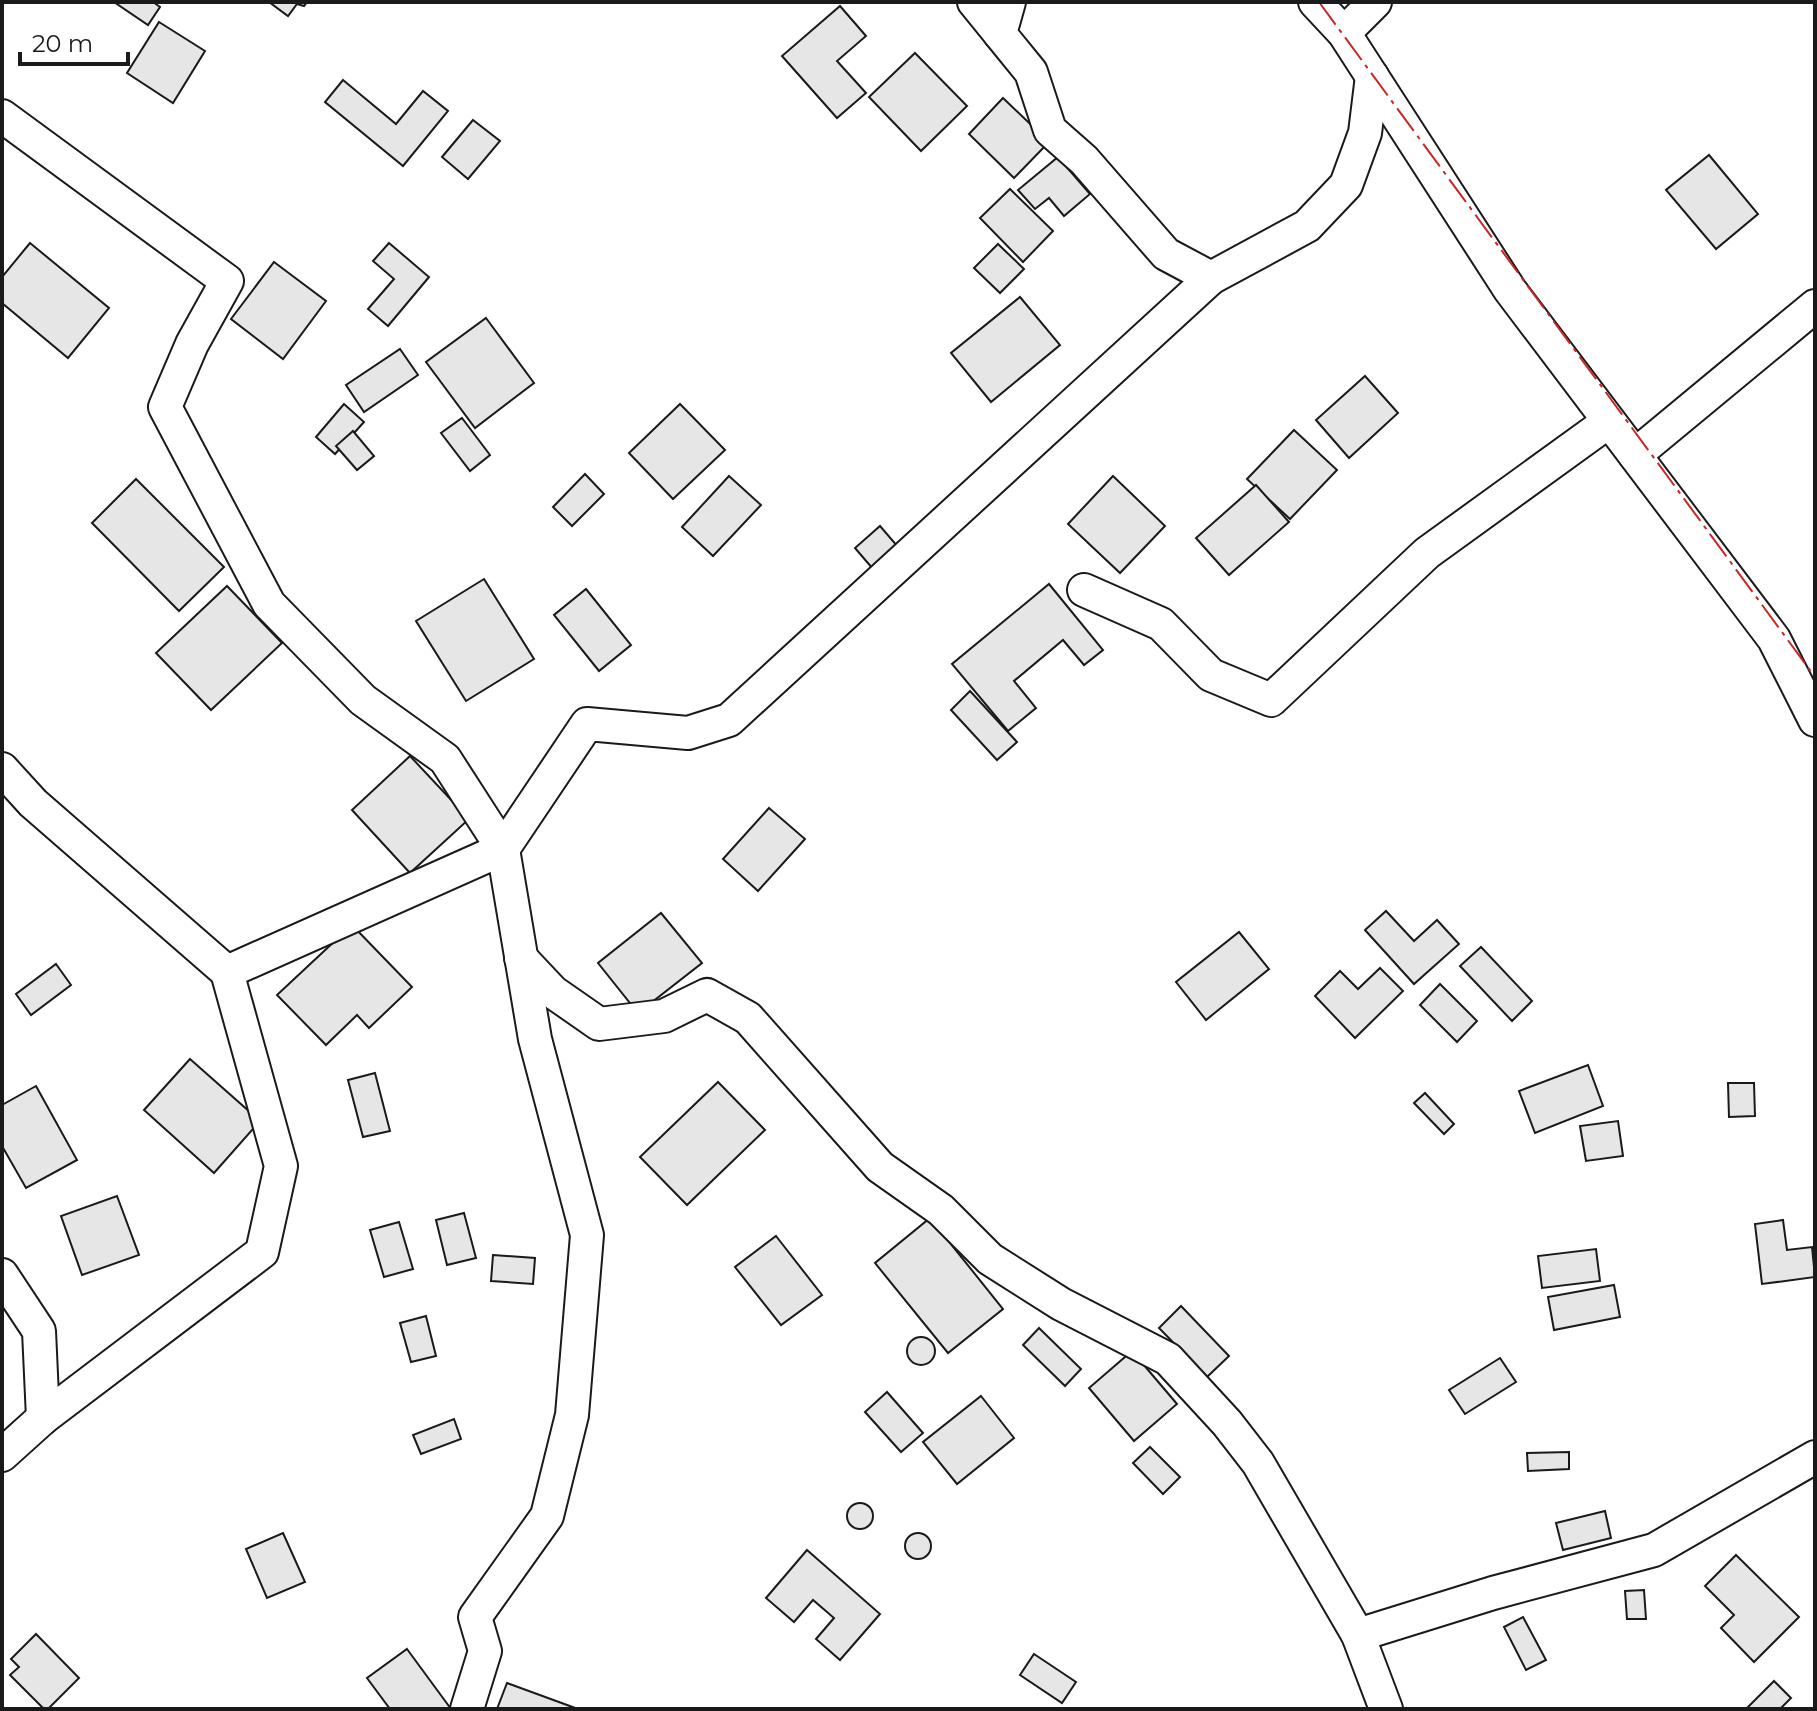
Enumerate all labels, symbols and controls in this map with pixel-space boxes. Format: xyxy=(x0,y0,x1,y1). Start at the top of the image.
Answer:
scale bar xyxy=(20,16,128,66)
text: 20 m xyxy=(32,29,93,58)

